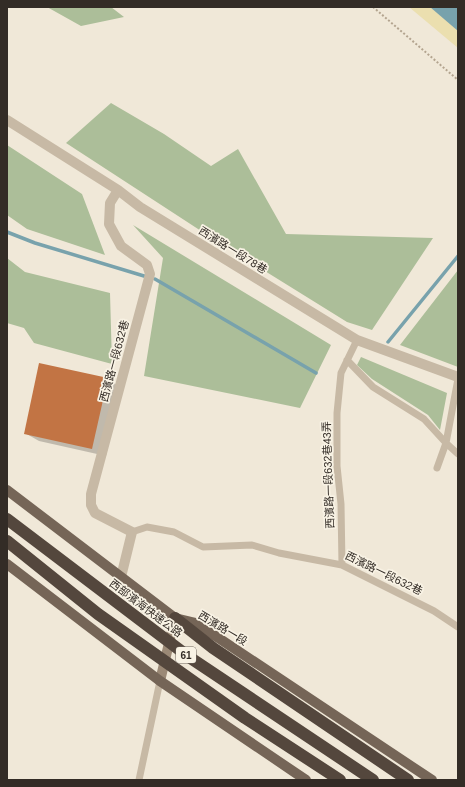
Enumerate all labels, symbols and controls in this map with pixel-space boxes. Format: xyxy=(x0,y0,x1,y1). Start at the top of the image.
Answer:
street label: 西濱路一段78巷 xyxy=(197,224,269,276)
street label: 西濱路一段632巷 xyxy=(97,319,131,403)
street label: 西濱路一段632巷43弄 xyxy=(320,421,336,529)
street label: 西濱路一段632巷 xyxy=(343,549,425,597)
street label: 西部濱海快速公路 xyxy=(107,577,185,639)
street label: 西濱路一段 xyxy=(196,609,250,647)
road number: 61 xyxy=(176,647,196,663)

